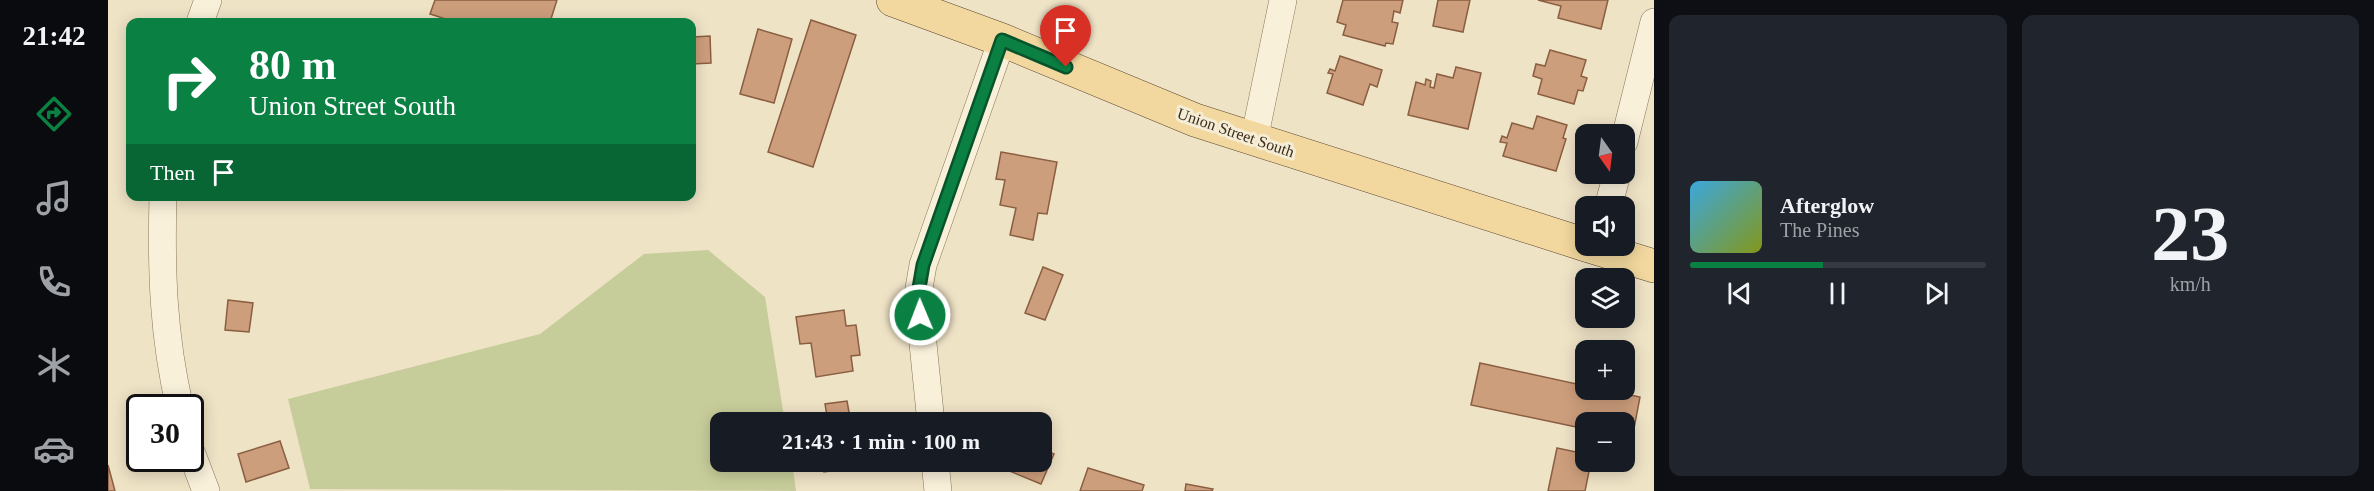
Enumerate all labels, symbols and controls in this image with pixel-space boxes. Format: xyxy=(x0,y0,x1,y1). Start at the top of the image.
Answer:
pin xyxy=(1040,5,1091,67)
icon: arrive xyxy=(1049,14,1082,47)
text: 21:42 xyxy=(23,21,86,51)
icon: right xyxy=(150,42,228,120)
text: 80 m xyxy=(249,42,337,88)
text: Union Street South xyxy=(249,91,456,121)
icon: directions xyxy=(33,93,75,135)
street label: Union Street South xyxy=(1175,104,1297,160)
north arrow xyxy=(1575,124,1635,184)
map controls xyxy=(1575,124,1635,472)
icon: arrive xyxy=(207,156,240,189)
text: Then xyxy=(150,160,195,185)
icon: music xyxy=(33,177,75,219)
text: 23 xyxy=(2151,190,2229,277)
text: Afterglow xyxy=(1780,193,1874,218)
button: sound xyxy=(1575,196,1635,256)
text: The Pines xyxy=(1780,219,1859,241)
icon: phone xyxy=(33,261,75,303)
button: layers xyxy=(1575,268,1635,328)
text: km/h xyxy=(2170,273,2211,295)
icon: previous xyxy=(1723,277,1756,310)
icon: pause xyxy=(1821,277,1854,310)
icon: next xyxy=(1920,277,1953,310)
position arrow xyxy=(888,283,952,347)
button: + xyxy=(1575,340,1635,400)
icon: climate xyxy=(33,344,75,386)
speed limit sign: 30 xyxy=(126,394,204,472)
button: − xyxy=(1575,412,1635,472)
icon: car xyxy=(33,428,75,470)
text: 21:43 · 1 min · 100 m xyxy=(782,429,980,454)

